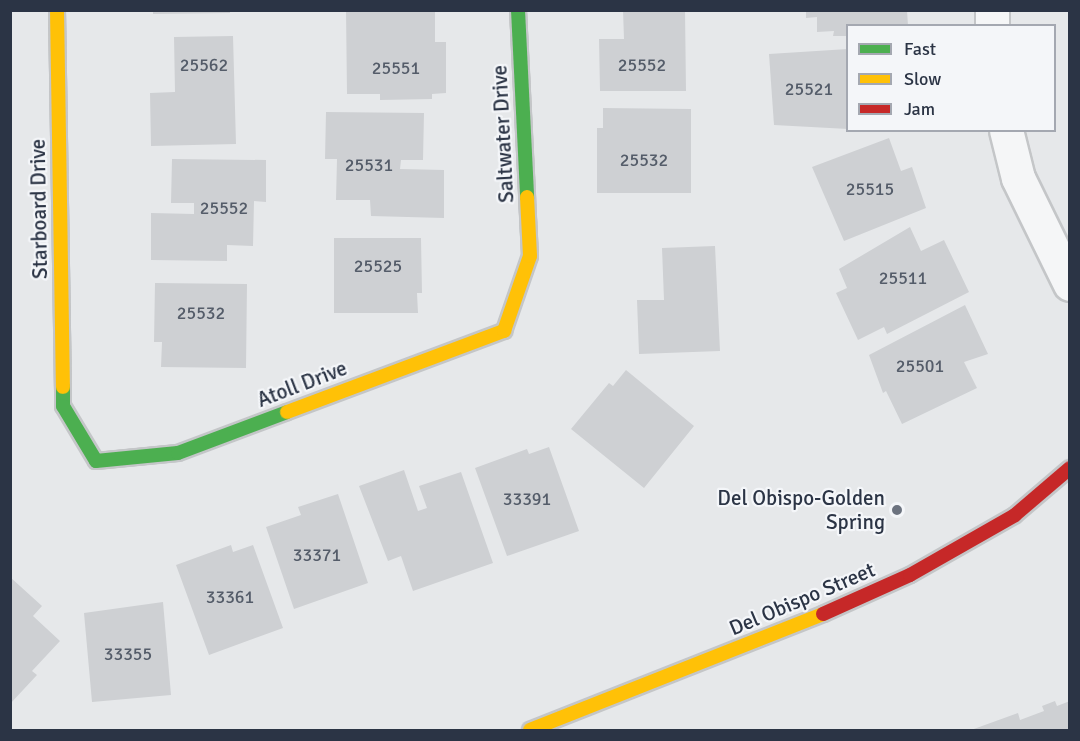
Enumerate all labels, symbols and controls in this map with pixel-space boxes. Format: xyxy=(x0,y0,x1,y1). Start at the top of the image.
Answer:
legend xyxy=(846,24,1056,132)
text: Fast xyxy=(904,38,936,60)
house number: 25562 xyxy=(180,54,228,76)
house number: 25552 xyxy=(618,54,666,76)
house number: 25551 xyxy=(372,57,420,79)
street label: Saltwater Drive xyxy=(487,64,519,204)
text: Slow xyxy=(904,68,941,90)
house number: 25521 xyxy=(785,78,833,100)
text: Jam xyxy=(904,98,935,120)
street label: Starboard Drive xyxy=(25,139,53,279)
house number: 25532 xyxy=(620,149,668,171)
house number: 25531 xyxy=(345,154,393,176)
house number: 25515 xyxy=(846,178,894,200)
house number: 25552 xyxy=(200,197,248,219)
house number: 25525 xyxy=(354,255,402,277)
house number: 25511 xyxy=(879,267,927,289)
house number: 25532 xyxy=(177,302,225,324)
street label: Atoll Drive xyxy=(253,355,351,413)
house number: 25501 xyxy=(896,355,944,377)
place label: Del Obispo-Golden Spring xyxy=(717,485,885,535)
house number: 33391 xyxy=(503,488,551,510)
marker: Del Obispo-Golden Spring xyxy=(890,503,904,517)
house number: 33371 xyxy=(293,544,341,566)
street label: Del Obispo Street xyxy=(725,557,879,641)
house number: 33361 xyxy=(206,586,254,608)
house number: 33355 xyxy=(104,643,152,665)

